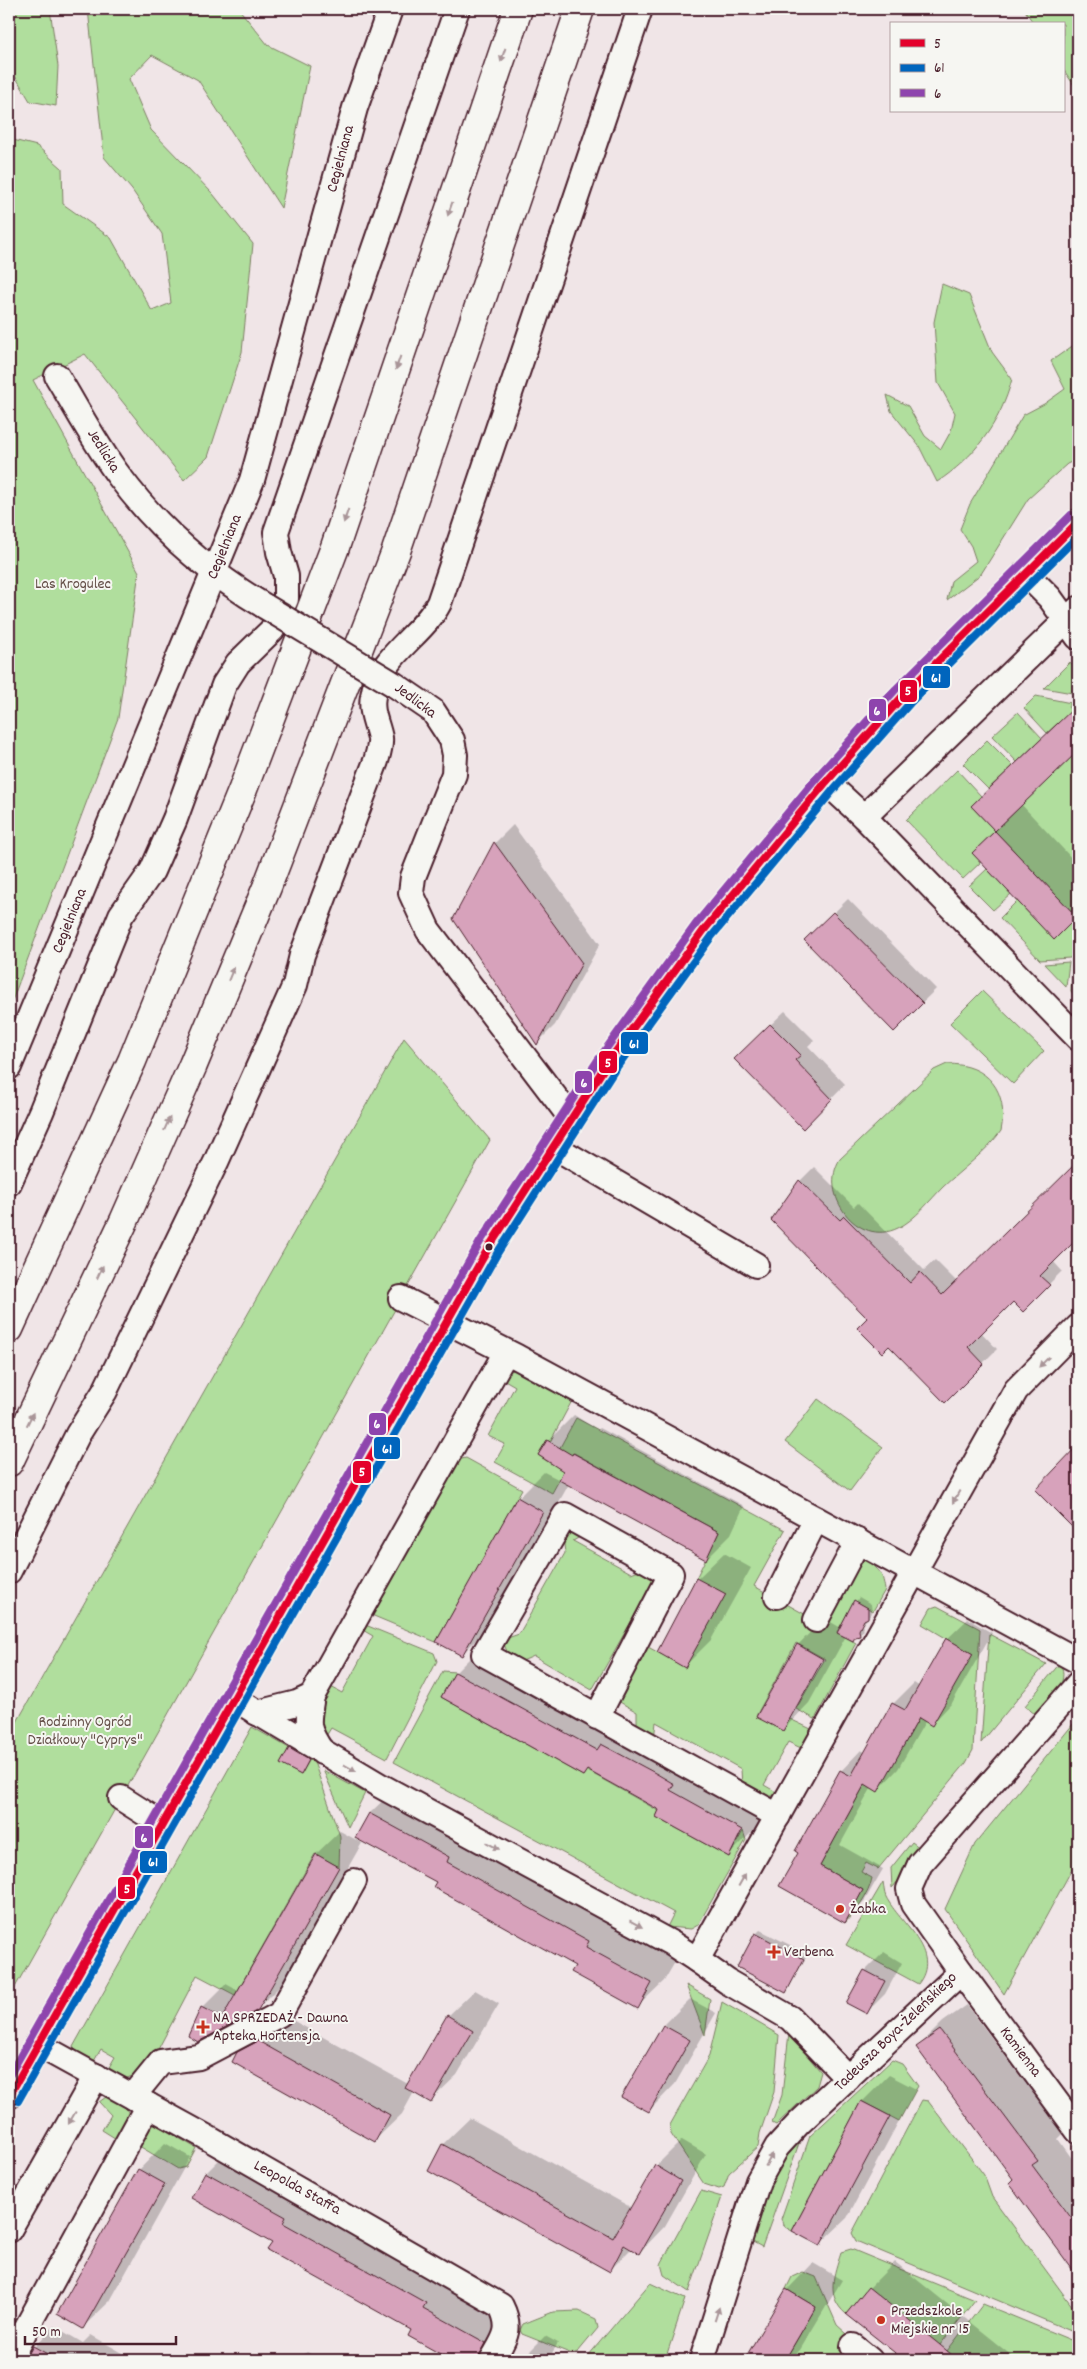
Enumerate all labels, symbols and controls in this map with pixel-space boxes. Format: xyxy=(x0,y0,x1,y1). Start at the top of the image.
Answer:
legend xyxy=(890,22,1064,112)
text: 5 xyxy=(934,34,941,56)
one-way arrow xyxy=(499,48,507,63)
text: 61 xyxy=(934,58,945,80)
text: 6 xyxy=(934,84,941,106)
street label: Cegielniana xyxy=(321,122,361,195)
one-way arrow xyxy=(446,201,454,216)
one-way arrow xyxy=(394,355,401,370)
street label: Jedlicka xyxy=(81,425,126,478)
one-way arrow xyxy=(341,509,349,524)
street label: Cegielniana xyxy=(202,511,249,583)
park label: Las Krogulec xyxy=(35,573,111,596)
line badge: 61 xyxy=(922,665,951,689)
text: 61 xyxy=(931,669,941,689)
street label: Jedlicka xyxy=(389,677,441,725)
line badge: 5 xyxy=(899,679,918,703)
text: 5 xyxy=(905,682,912,702)
line badge: 6 xyxy=(868,698,887,722)
text: 6 xyxy=(874,702,881,722)
street label: Cegielniana xyxy=(47,885,94,957)
one-way arrow xyxy=(227,967,235,981)
line badge: 61 xyxy=(620,1031,649,1055)
text: 61 xyxy=(629,1035,639,1055)
line badge: 5 xyxy=(598,1050,618,1074)
text: 5 xyxy=(605,1054,612,1074)
line badge: 6 xyxy=(574,1070,593,1094)
text: 6 xyxy=(581,1074,588,1094)
one-way arrow xyxy=(164,1117,172,1131)
unlabelled marker xyxy=(484,1242,494,1252)
one-way arrow xyxy=(96,1265,104,1279)
one-way arrow xyxy=(1038,1356,1050,1368)
one-way arrow xyxy=(26,1411,34,1426)
line badge: 6 xyxy=(368,1412,387,1436)
text: 6 xyxy=(374,1415,381,1435)
line badge: 61 xyxy=(373,1436,401,1460)
text: 61 xyxy=(382,1440,392,1460)
line badge: 5 xyxy=(352,1460,372,1484)
text: 5 xyxy=(359,1463,366,1483)
one-way arrow xyxy=(951,1490,960,1504)
park label: Rodzinny Ogród Działkowy "Cyprys" xyxy=(27,1711,143,1752)
one-way arrow xyxy=(343,1764,358,1772)
line badge: 6 xyxy=(134,1825,154,1849)
text: 6 xyxy=(141,1829,148,1849)
one-way arrow xyxy=(485,1842,500,1850)
line badge: 61 xyxy=(139,1850,168,1874)
text: 61 xyxy=(148,1853,158,1873)
one-way arrow xyxy=(737,1874,746,1887)
line badge: 5 xyxy=(117,1876,136,1900)
text: 5 xyxy=(124,1880,131,1900)
place label: Żabka xyxy=(850,1898,886,1921)
marker: Żabka xyxy=(834,1903,846,1915)
one-way arrow xyxy=(629,1919,642,1928)
place label: Verbena xyxy=(784,1941,834,1964)
marker: Verbena xyxy=(768,1946,780,1958)
street label: Tadeusza Boya-Żeleńskiego xyxy=(829,1967,963,2097)
place label: NA SPRZEDAŻ - Dawna Apteka Hortensja xyxy=(213,2007,348,2048)
marker: NA SPRZEDAŻ - Dawna Apteka Hortensja xyxy=(197,2021,209,2033)
street label: Kamienna xyxy=(993,2022,1047,2083)
one-way arrow xyxy=(67,2112,76,2125)
one-way arrow xyxy=(764,2154,773,2167)
street label: Leopolda Staffa xyxy=(249,2155,345,2222)
place label: Przedszkole Miejskie nr 15 xyxy=(891,2300,969,2341)
one-way arrow xyxy=(714,2306,721,2321)
scale bar xyxy=(25,2314,176,2346)
marker: Przedszkole Miejskie nr 15 xyxy=(875,2314,887,2326)
text: 50 m xyxy=(32,2322,61,2344)

